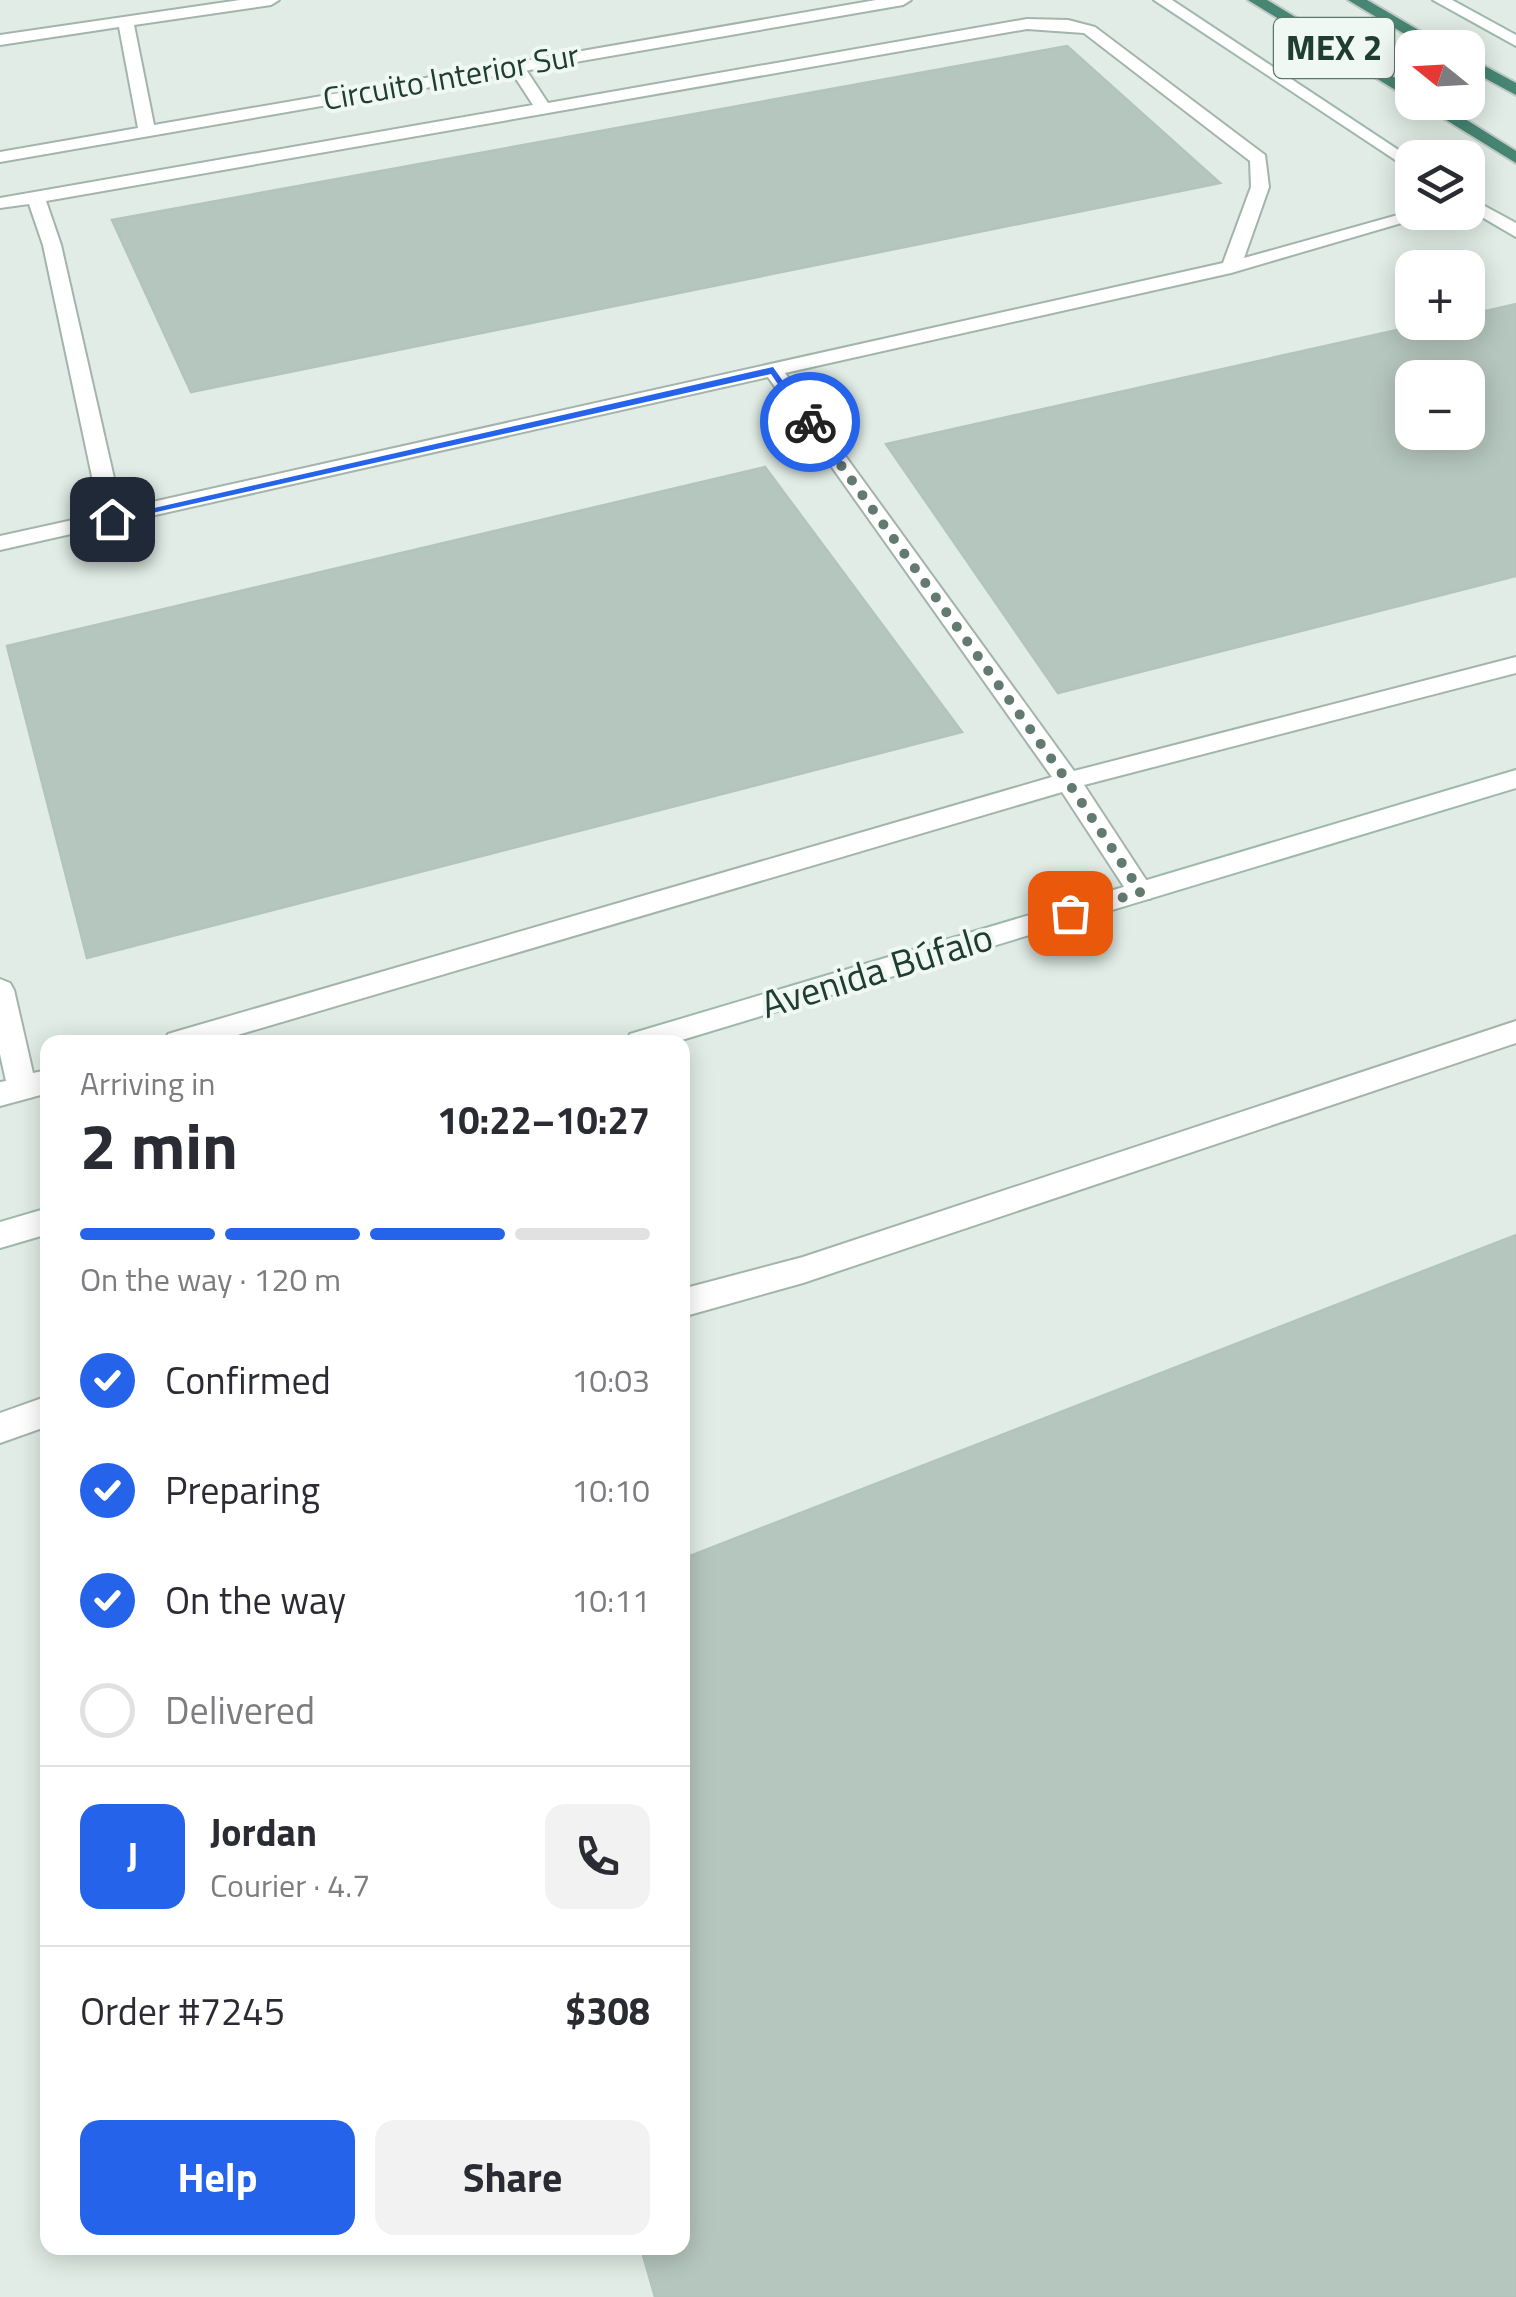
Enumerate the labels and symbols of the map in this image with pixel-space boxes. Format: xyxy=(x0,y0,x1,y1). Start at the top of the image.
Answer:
road number: MEX 2 xyxy=(1274,18,1394,78)
street label: Circuito Interior Sur xyxy=(319,30,583,122)
north arrow xyxy=(1395,30,1485,120)
courier xyxy=(760,372,860,472)
pin xyxy=(70,477,155,562)
pin xyxy=(1028,871,1113,956)
street label: Avenida Búfalo xyxy=(754,907,1000,1033)

